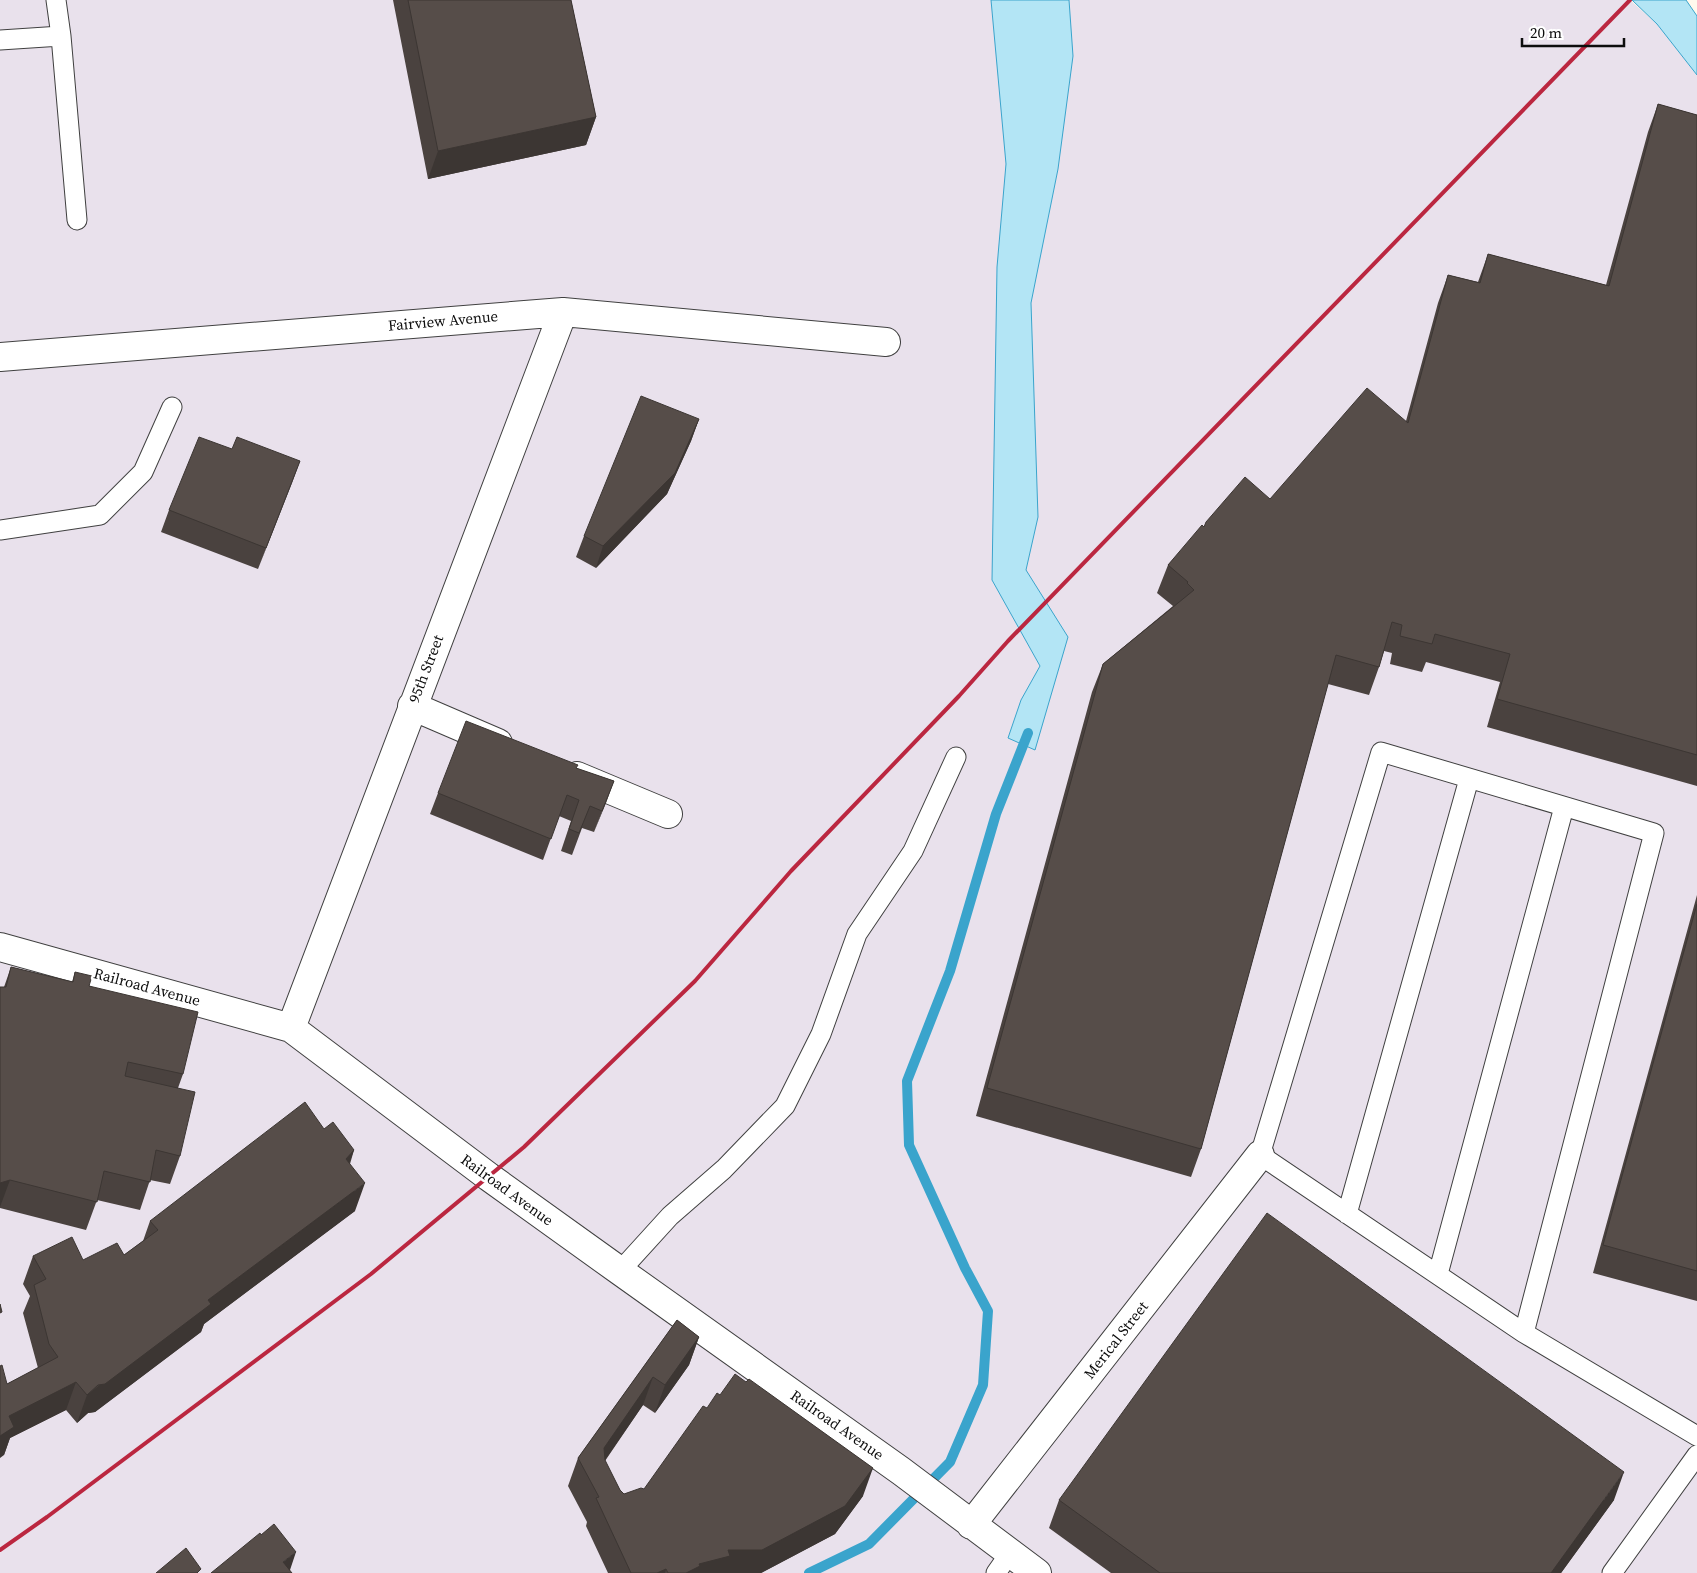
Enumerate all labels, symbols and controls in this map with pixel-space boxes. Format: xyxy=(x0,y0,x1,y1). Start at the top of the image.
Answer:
scale bar xyxy=(1522,15,1624,47)
text: 20 m xyxy=(1530,22,1562,43)
street label: Fairview Avenue xyxy=(387,305,499,336)
street label: 95th Street xyxy=(403,632,448,706)
street label: Railroad Avenue xyxy=(91,962,203,1011)
street label: Railroad Avenue xyxy=(457,1149,558,1231)
street label: Merical Street xyxy=(1079,1296,1153,1383)
street label: Railroad Avenue xyxy=(786,1385,889,1465)

